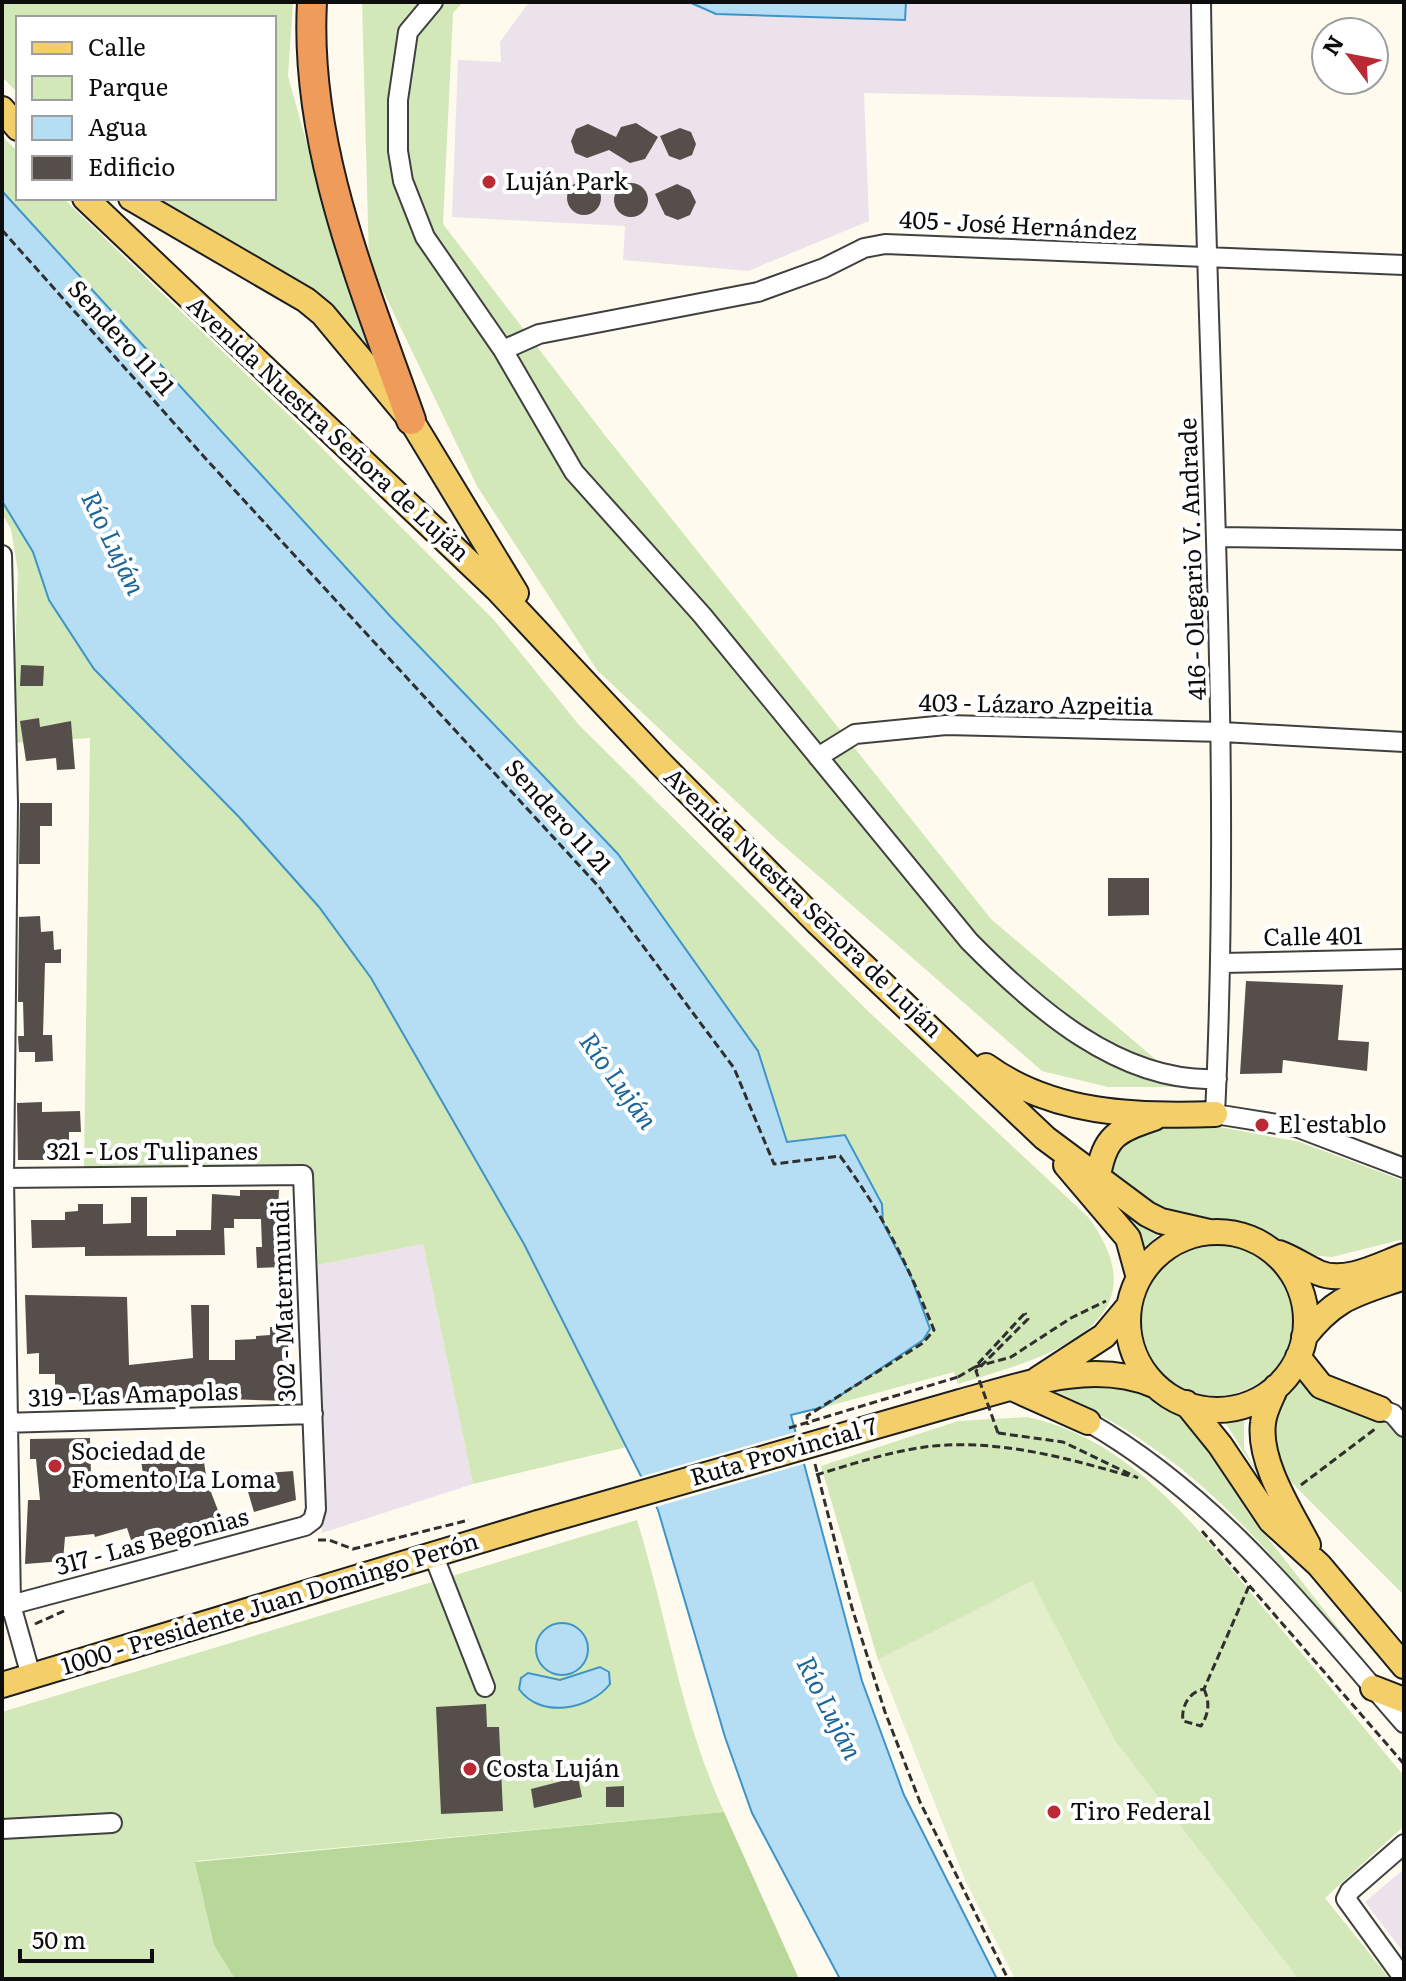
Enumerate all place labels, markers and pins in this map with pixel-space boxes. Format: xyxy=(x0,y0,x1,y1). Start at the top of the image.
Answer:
place label: Luján Park xyxy=(505,162,628,197)
marker: Luján Park xyxy=(480,173,498,191)
place label: El establo xyxy=(1278,1105,1386,1140)
marker: El establo xyxy=(1253,1116,1271,1134)
place label: Sociedad de Fomento La Loma xyxy=(71,1432,276,1495)
marker: Sociedad de Fomento La Loma xyxy=(46,1457,64,1475)
place label: Costa Luján xyxy=(486,1749,620,1784)
marker: Costa Luján xyxy=(461,1760,479,1778)
place label: Tiro Federal xyxy=(1070,1792,1211,1827)
marker: Tiro Federal xyxy=(1045,1803,1063,1821)

